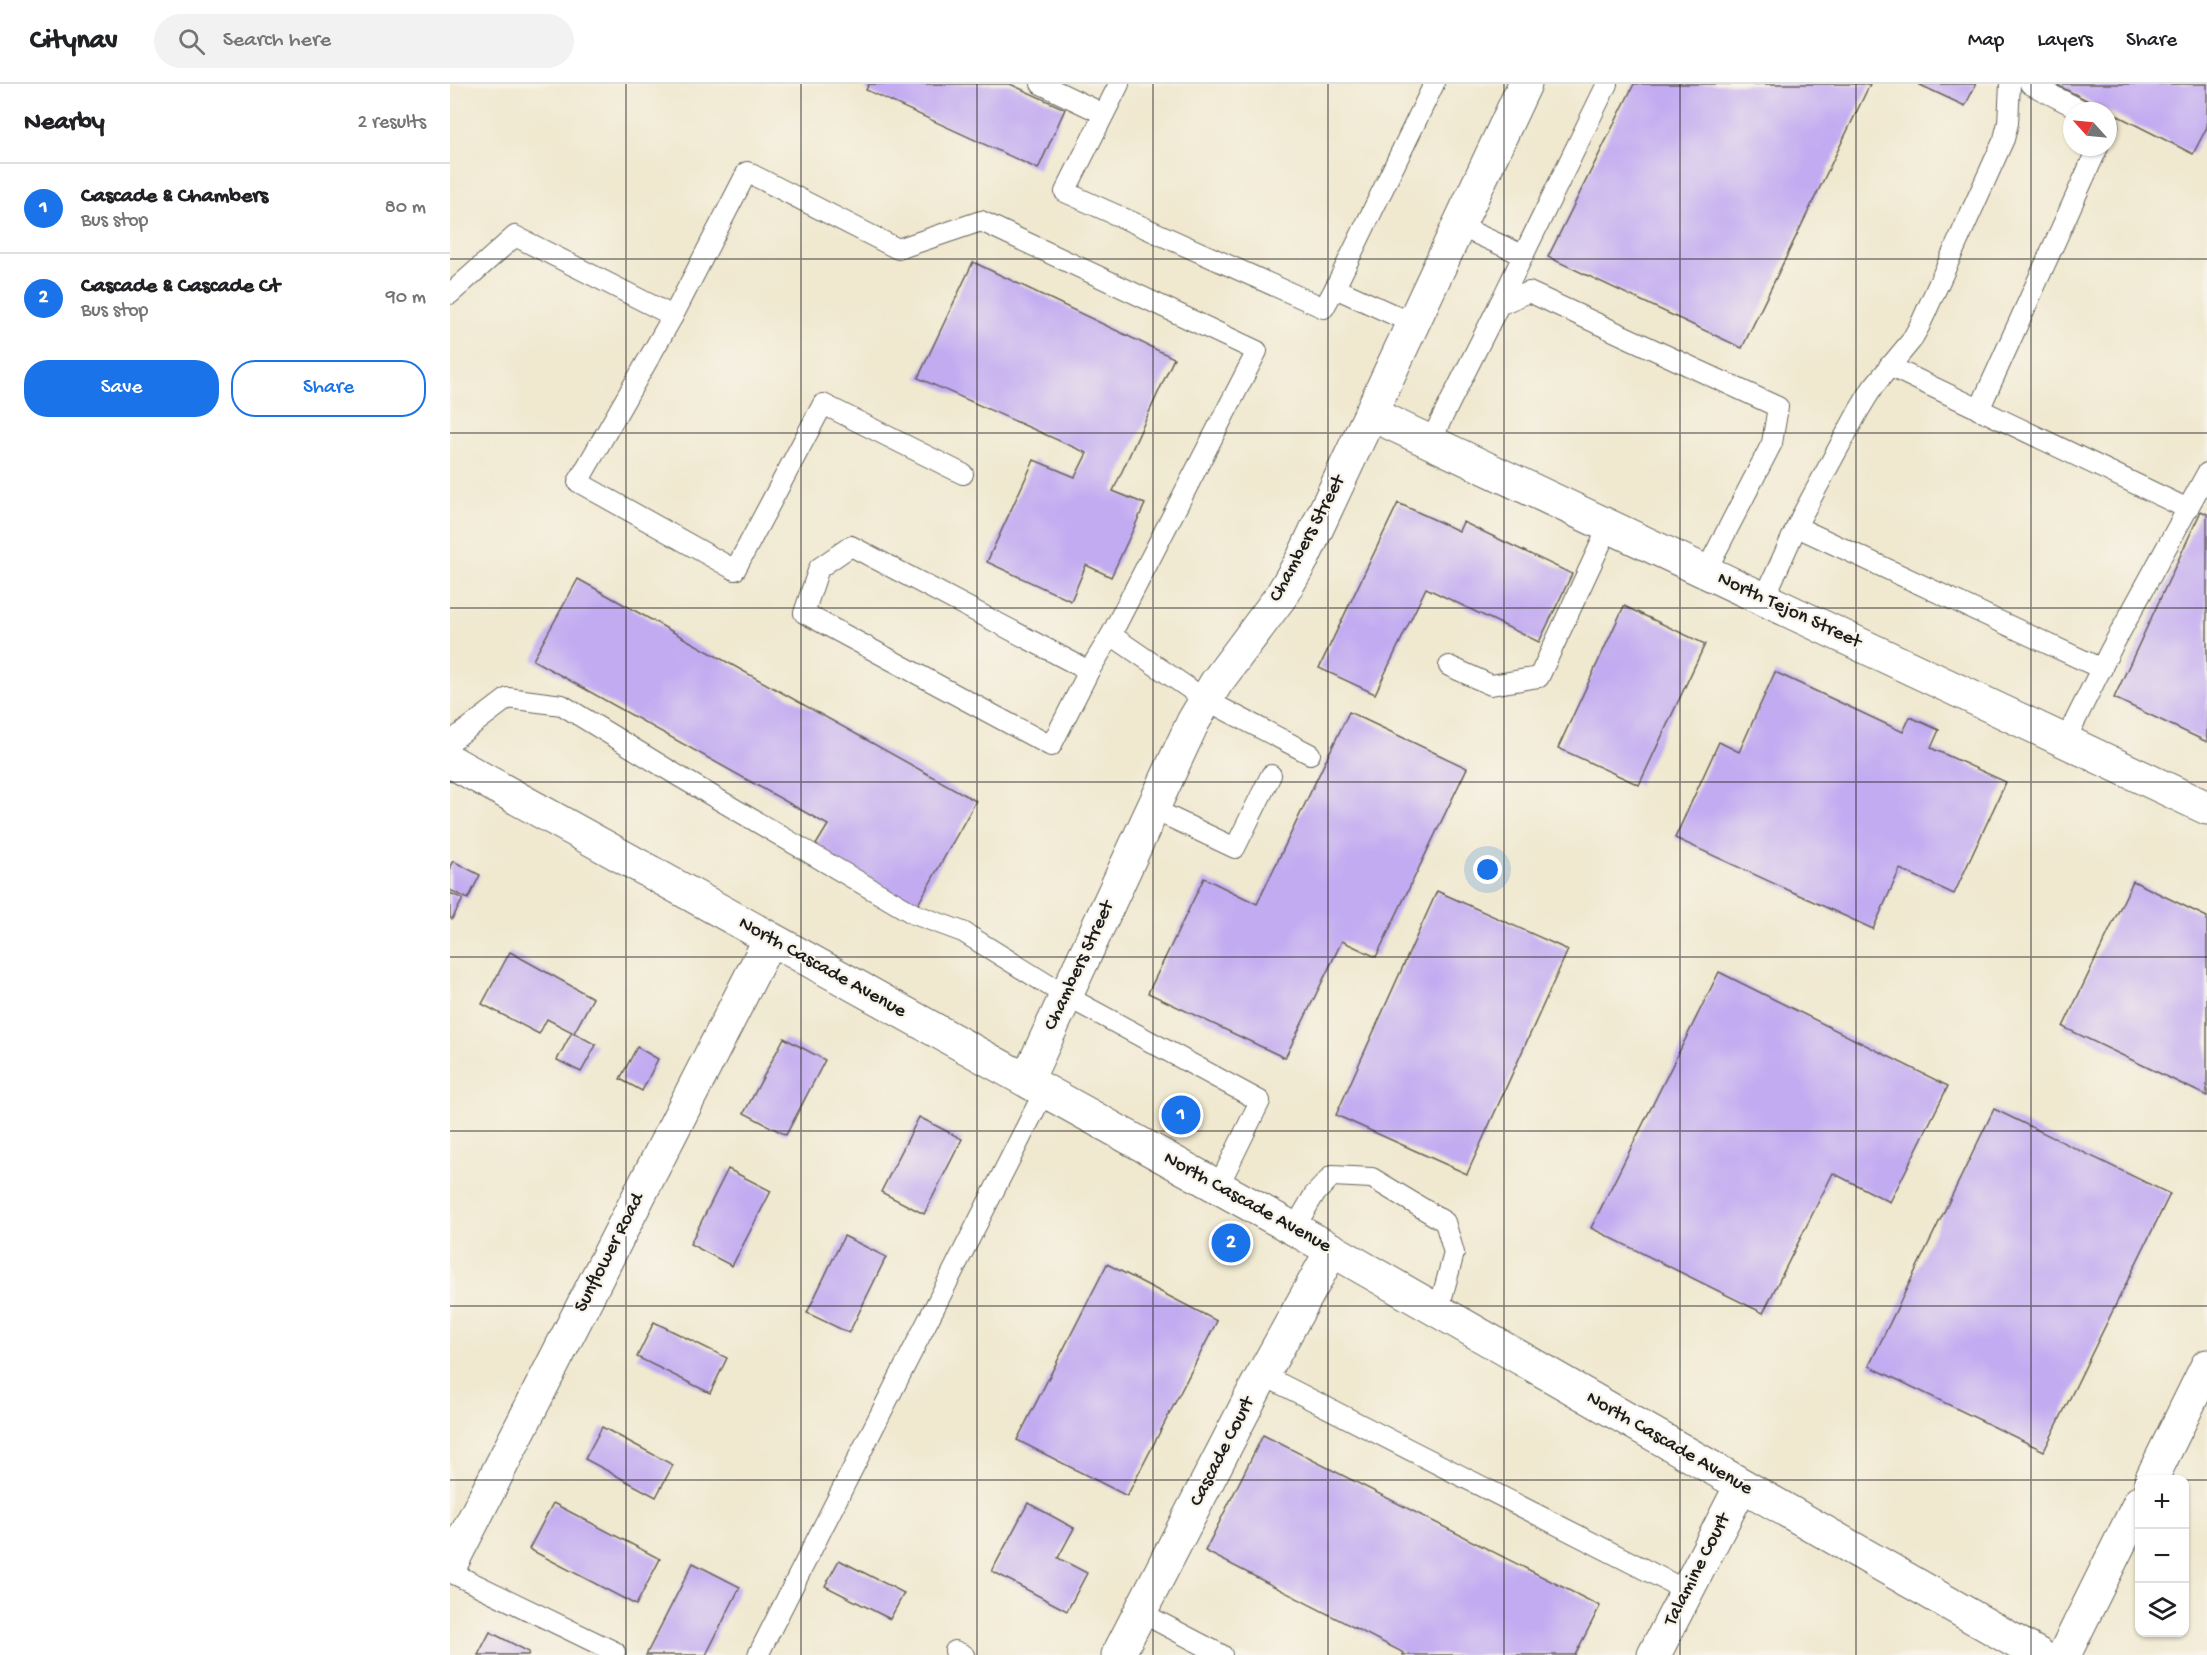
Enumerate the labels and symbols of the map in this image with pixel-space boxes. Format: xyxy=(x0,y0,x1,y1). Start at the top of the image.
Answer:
north arrow xyxy=(2063,102,2117,156)
street label: Chambers Street xyxy=(1265,470,1352,606)
street label: North Tejon Street xyxy=(1713,568,1866,655)
your location xyxy=(1473,855,1502,884)
street label: Chambers Street xyxy=(1040,896,1121,1034)
street label: North Cascade Avenue xyxy=(734,912,911,1024)
pin: 1 xyxy=(1162,1092,1200,1138)
street label: North Cascade Avenue xyxy=(1159,1147,1336,1259)
street label: Sunflower Road xyxy=(570,1188,651,1316)
pin: 2 xyxy=(1212,1220,1250,1266)
street label: North Cascade Avenue xyxy=(1582,1387,1757,1501)
street label: Cascade Court xyxy=(1186,1392,1261,1511)
street label: Talamine Court xyxy=(1659,1508,1737,1631)

